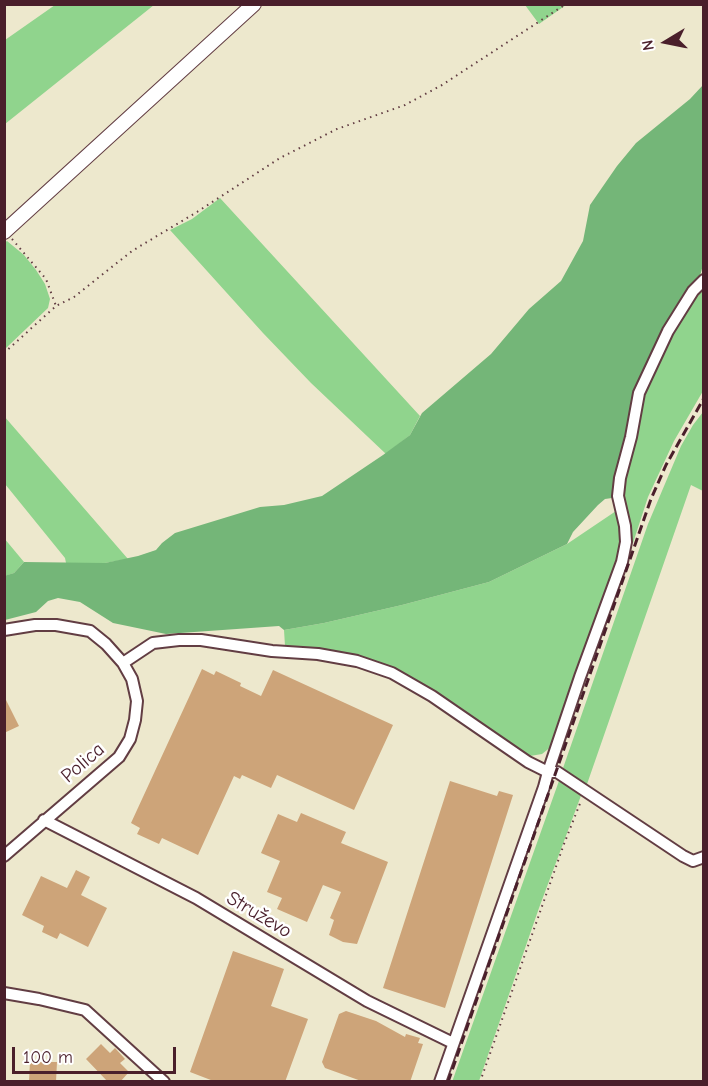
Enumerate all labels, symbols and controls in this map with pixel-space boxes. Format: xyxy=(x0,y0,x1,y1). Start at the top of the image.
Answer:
north arrow xyxy=(636,12,696,72)
text: N xyxy=(639,38,658,52)
street label: Polica xyxy=(56,738,110,788)
street label: Struževo xyxy=(222,886,296,944)
scale bar xyxy=(15,1035,178,1073)
text: 100 m xyxy=(23,1047,73,1068)

